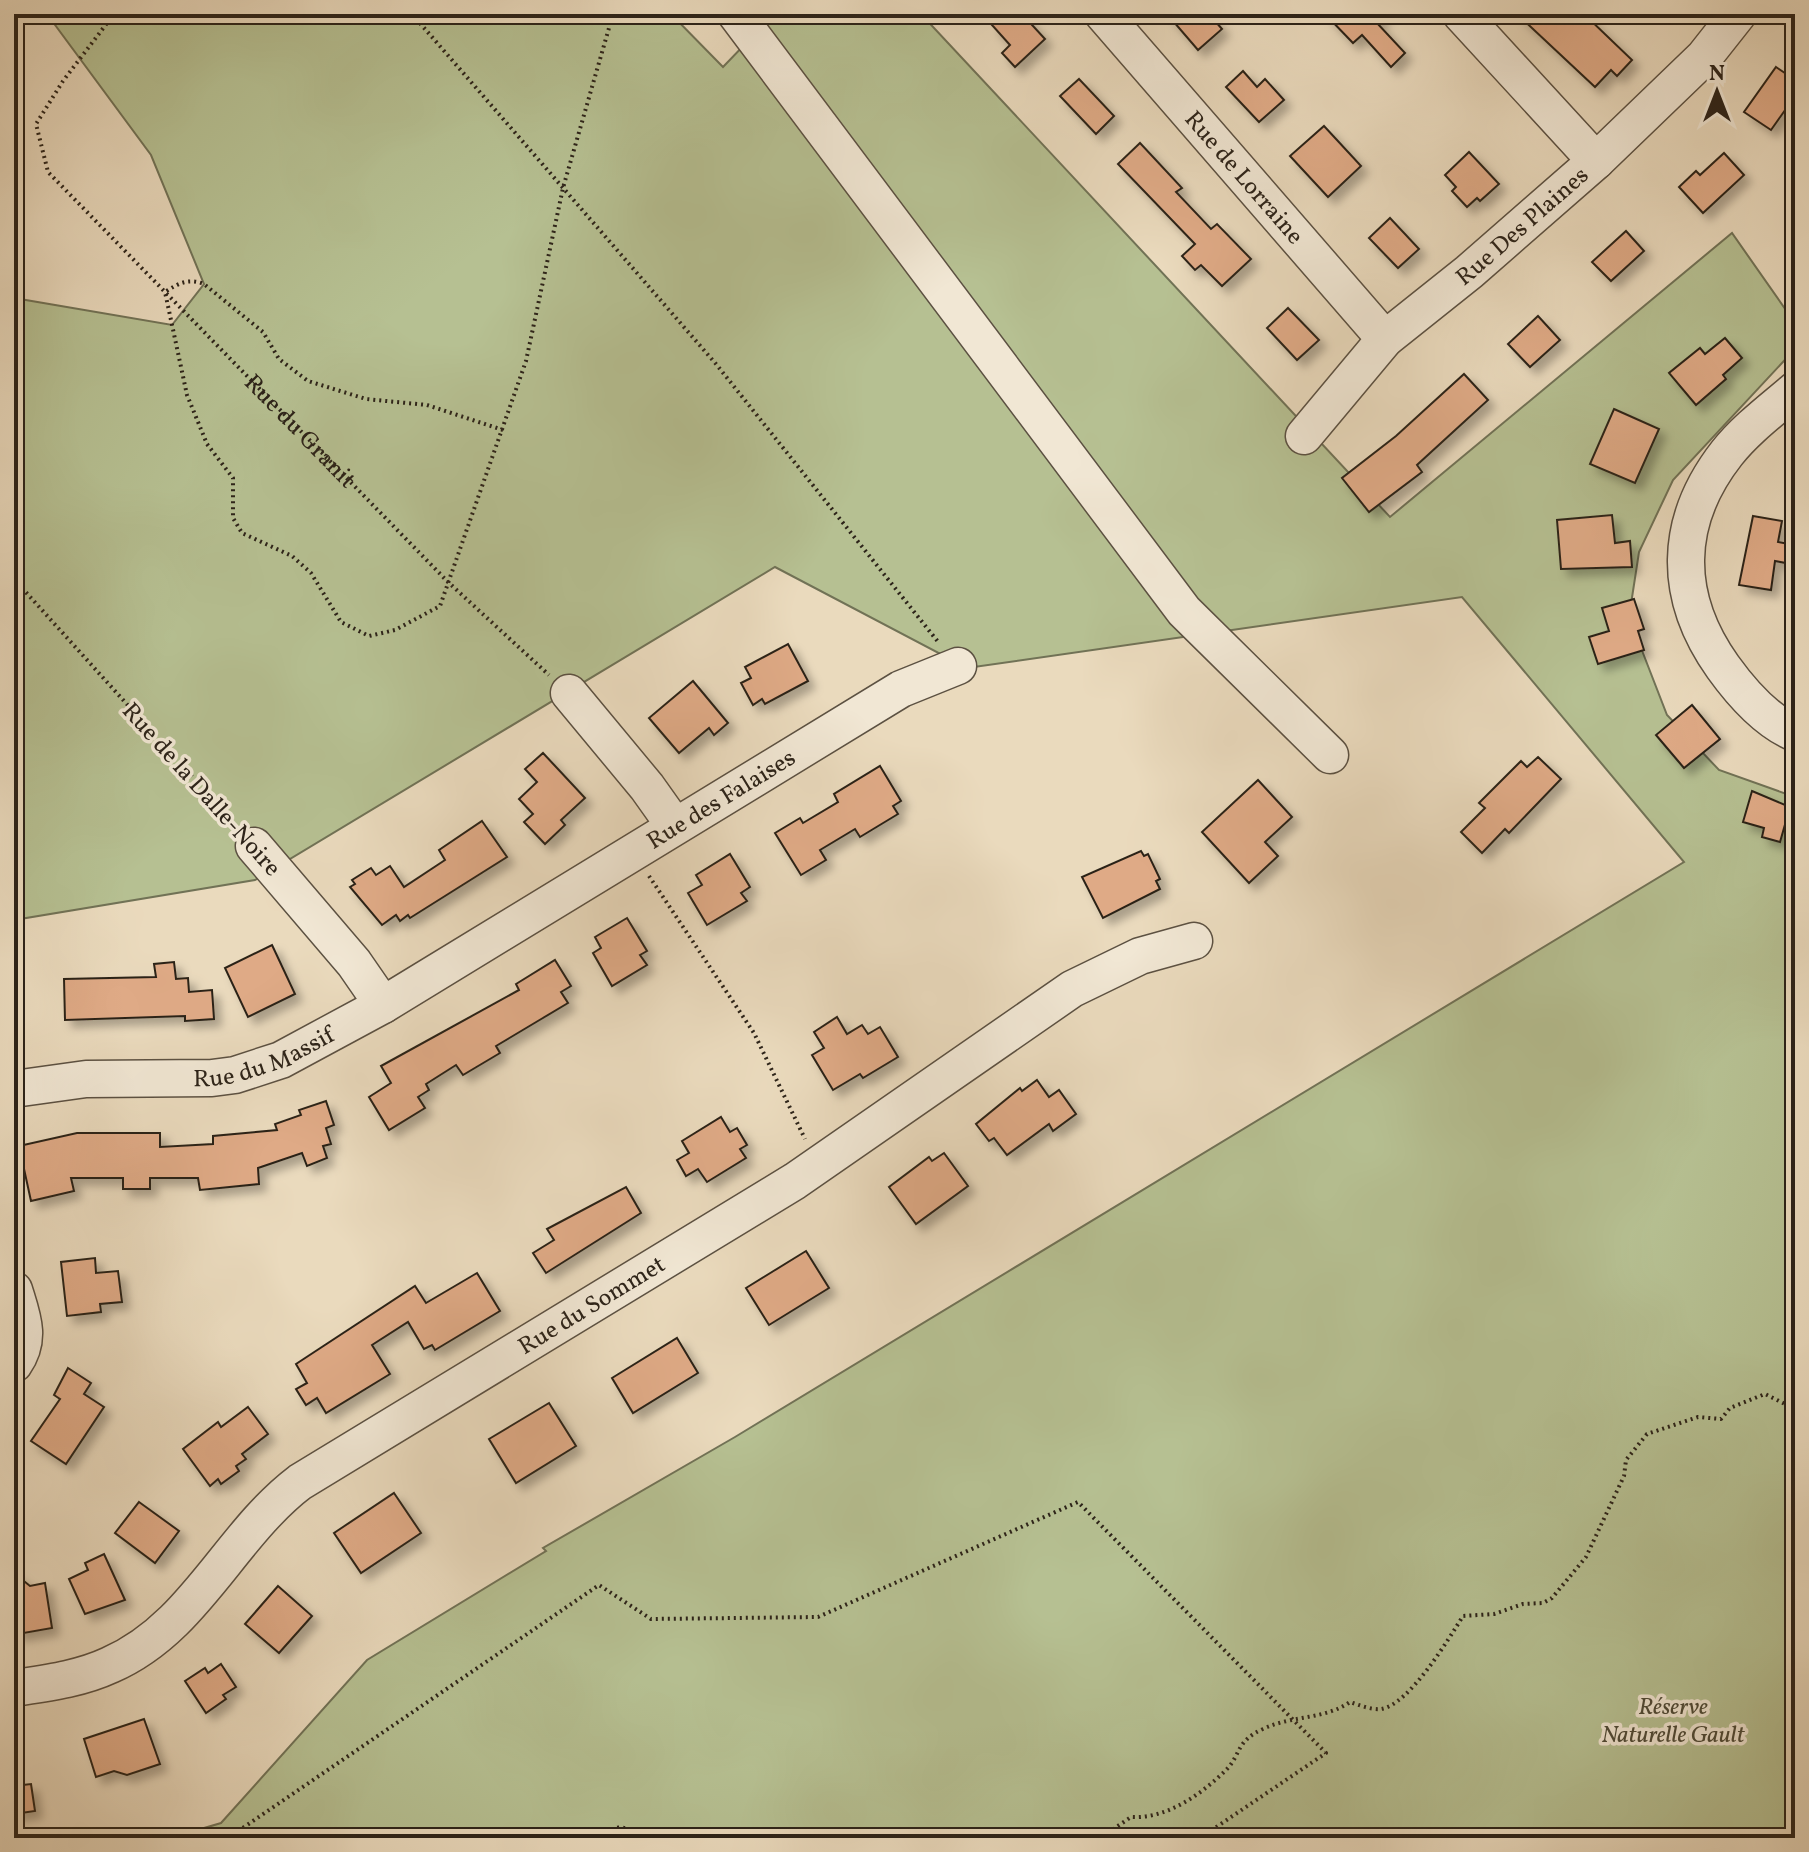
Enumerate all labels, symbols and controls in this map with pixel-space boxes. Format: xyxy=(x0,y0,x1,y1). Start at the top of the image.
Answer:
north arrow xyxy=(1677,52,1757,132)
text: N xyxy=(1709,59,1725,90)
street label: Rue de Lorraine xyxy=(1175,104,1311,253)
street label: Rue Des Plaines xyxy=(1449,160,1597,295)
street label: Rue du Granit xyxy=(235,367,363,497)
street label: Rue de la Dalle-Noire xyxy=(113,696,288,885)
street label: Rue des Falaises xyxy=(641,742,803,859)
street label: Rue du Massif xyxy=(193,1018,343,1097)
street label: Rue du Sommet xyxy=(512,1249,672,1364)
park label: Réserve Naturelle Gault xyxy=(1601,1691,1746,1753)

